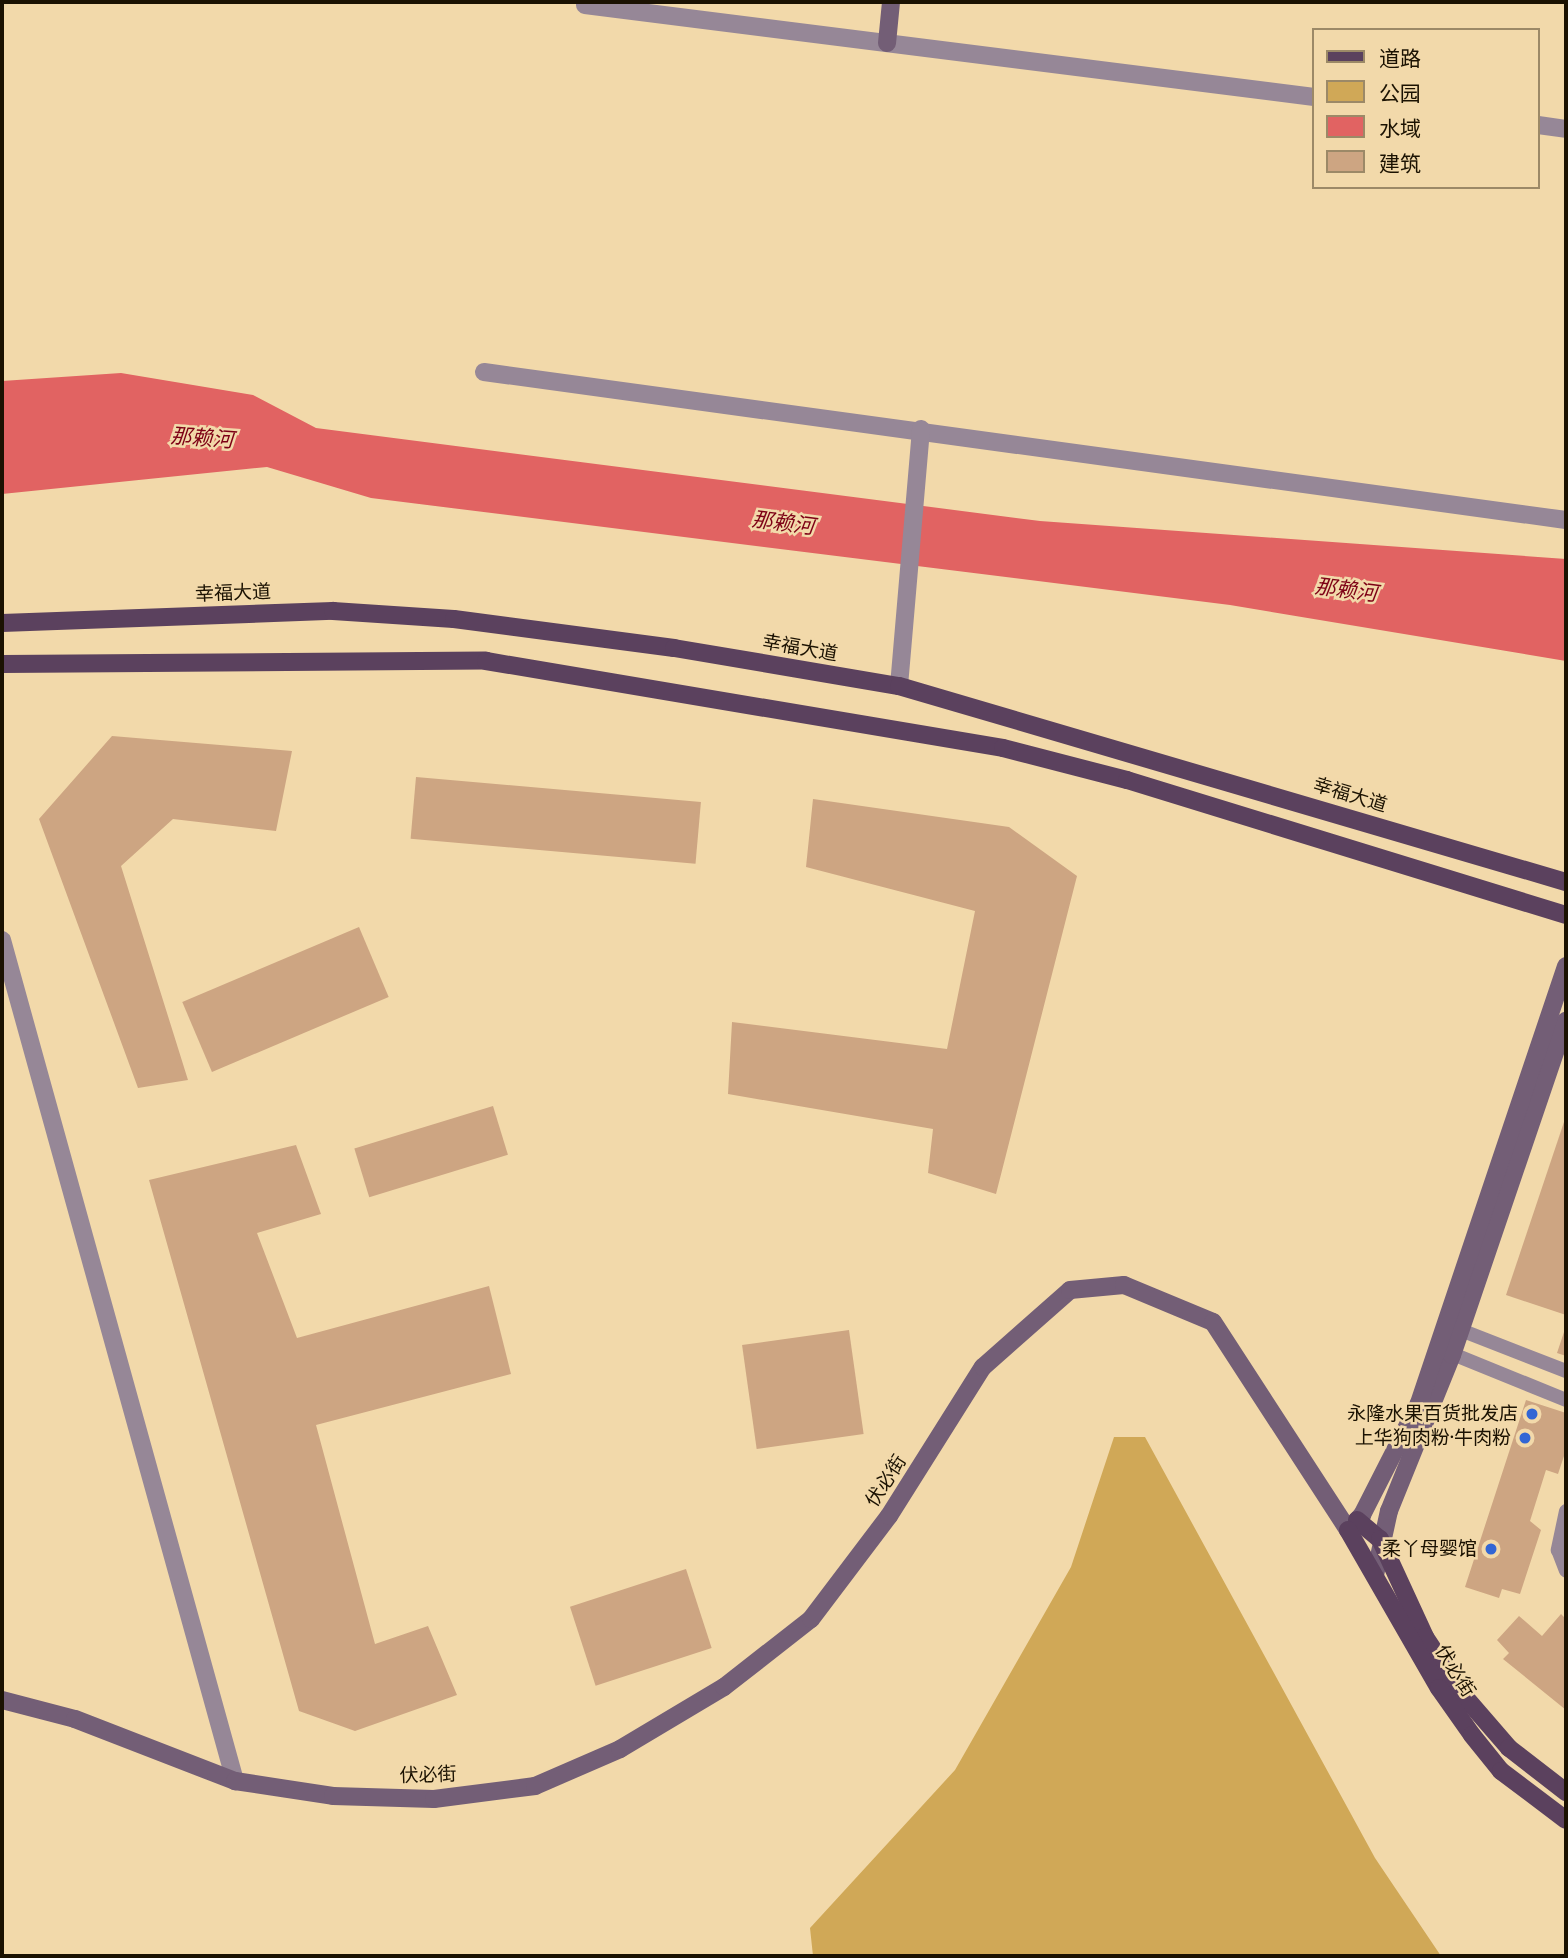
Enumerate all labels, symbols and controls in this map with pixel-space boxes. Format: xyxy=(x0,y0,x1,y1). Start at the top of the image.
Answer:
legend xyxy=(1312,28,1540,189)
text: 道路 xyxy=(1379,46,1421,71)
text: 公园 xyxy=(1379,81,1421,106)
text: 水域 xyxy=(1379,116,1421,141)
text: 建筑 xyxy=(1379,151,1421,176)
water label: 那赖河 xyxy=(170,423,234,453)
water label: 那赖河 xyxy=(750,507,816,539)
water label: 那赖河 xyxy=(1313,574,1379,606)
street label: 幸福大道 xyxy=(195,580,271,606)
street label: 幸福大道 xyxy=(761,630,839,666)
street label: 幸福大道 xyxy=(1310,773,1390,817)
place label: 永隆水果百货批发店 xyxy=(1347,1403,1518,1425)
marker: 永隆水果百货批发店 xyxy=(1524,1406,1540,1422)
place label: 上华狗肉粉·牛肉粉 xyxy=(1355,1427,1511,1449)
marker: 上华狗肉粉·牛肉粉 xyxy=(1517,1430,1533,1446)
street label: 伏必街 xyxy=(861,1451,911,1511)
place label: 柔丫母婴馆 xyxy=(1382,1538,1477,1560)
marker: 柔丫母婴馆 xyxy=(1483,1541,1499,1557)
street label: 伏必街 xyxy=(1430,1641,1480,1701)
street label: 伏必街 xyxy=(399,1763,457,1787)

